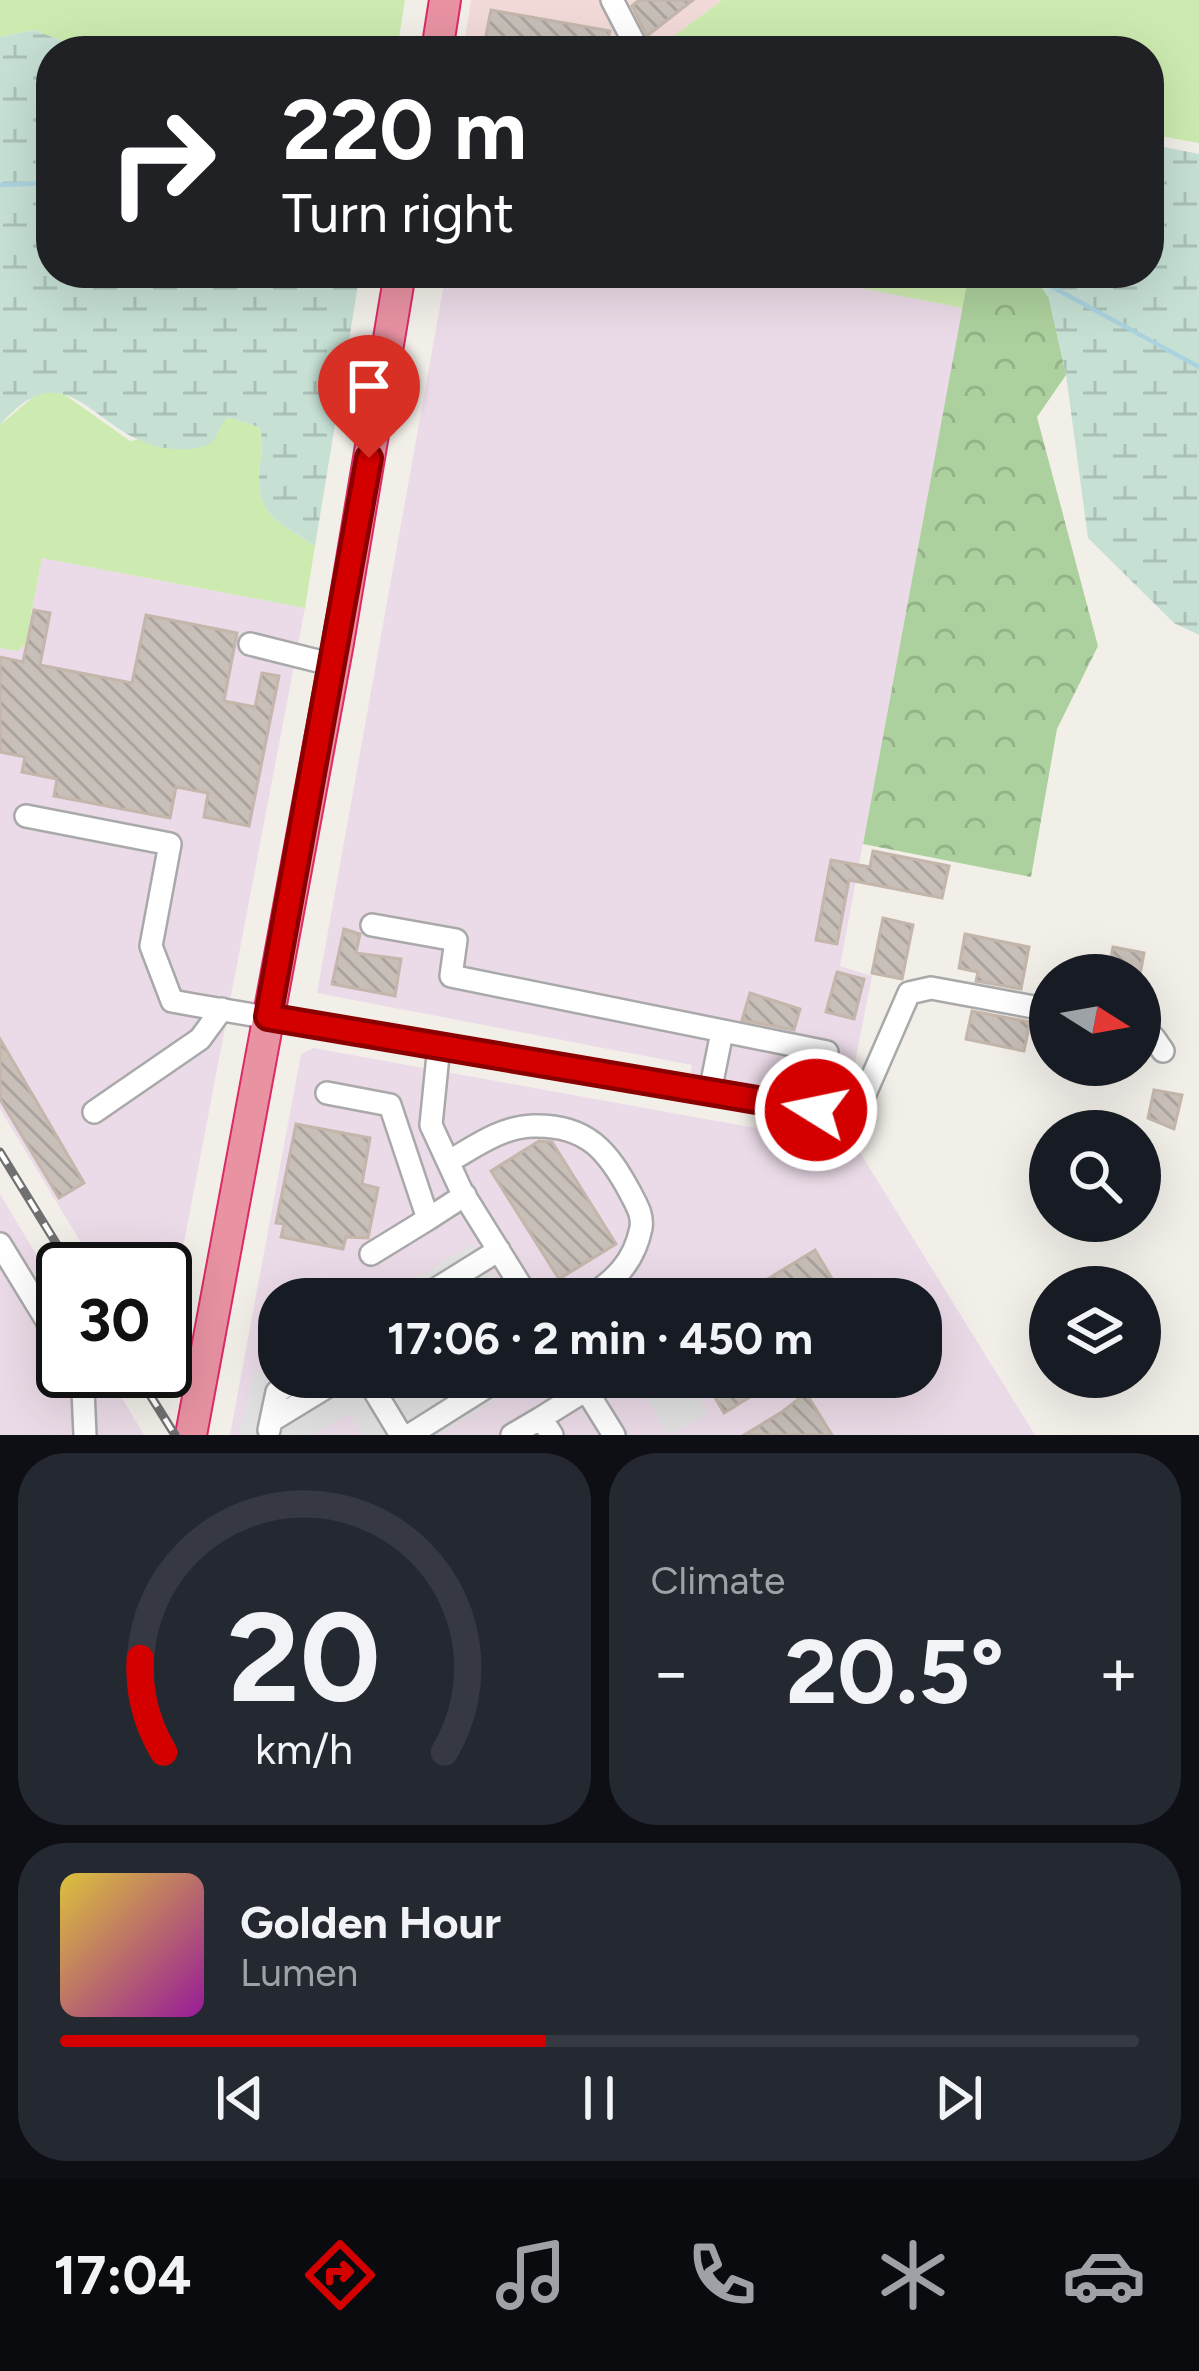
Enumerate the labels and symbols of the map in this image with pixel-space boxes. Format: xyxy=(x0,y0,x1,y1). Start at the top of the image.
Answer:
pin xyxy=(318,335,420,458)
north arrow xyxy=(1029,954,1161,1086)
position arrow xyxy=(753,1047,879,1173)
speed limit sign: 30 xyxy=(36,1242,192,1398)

